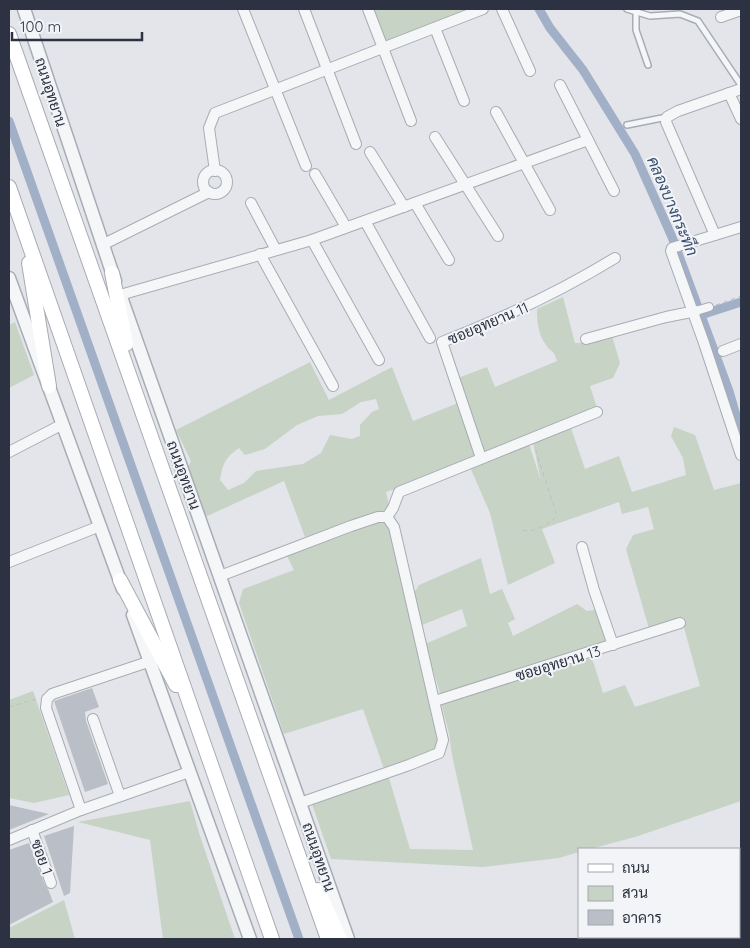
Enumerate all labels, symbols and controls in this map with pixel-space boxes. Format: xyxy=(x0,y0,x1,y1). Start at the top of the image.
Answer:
scale bar xyxy=(12,10,142,42)
text: 100 m xyxy=(20,17,61,36)
street label: ถนนอุทยาน xyxy=(29,55,71,130)
water label: คลองบางกระทึก xyxy=(643,153,703,259)
street label: ซอยอุทยาน 11 xyxy=(445,297,532,350)
street label: ถนนอุทยาน xyxy=(161,438,205,513)
street label: ซอยอุทยาน 13 xyxy=(513,641,604,687)
street label: ถนนอุทยาน xyxy=(296,820,340,895)
street label: ซอย 1 xyxy=(27,837,57,877)
legend xyxy=(578,848,740,938)
text: ถนน xyxy=(622,858,650,877)
text: สวน xyxy=(622,883,648,902)
text: อาคาร xyxy=(622,908,662,927)

